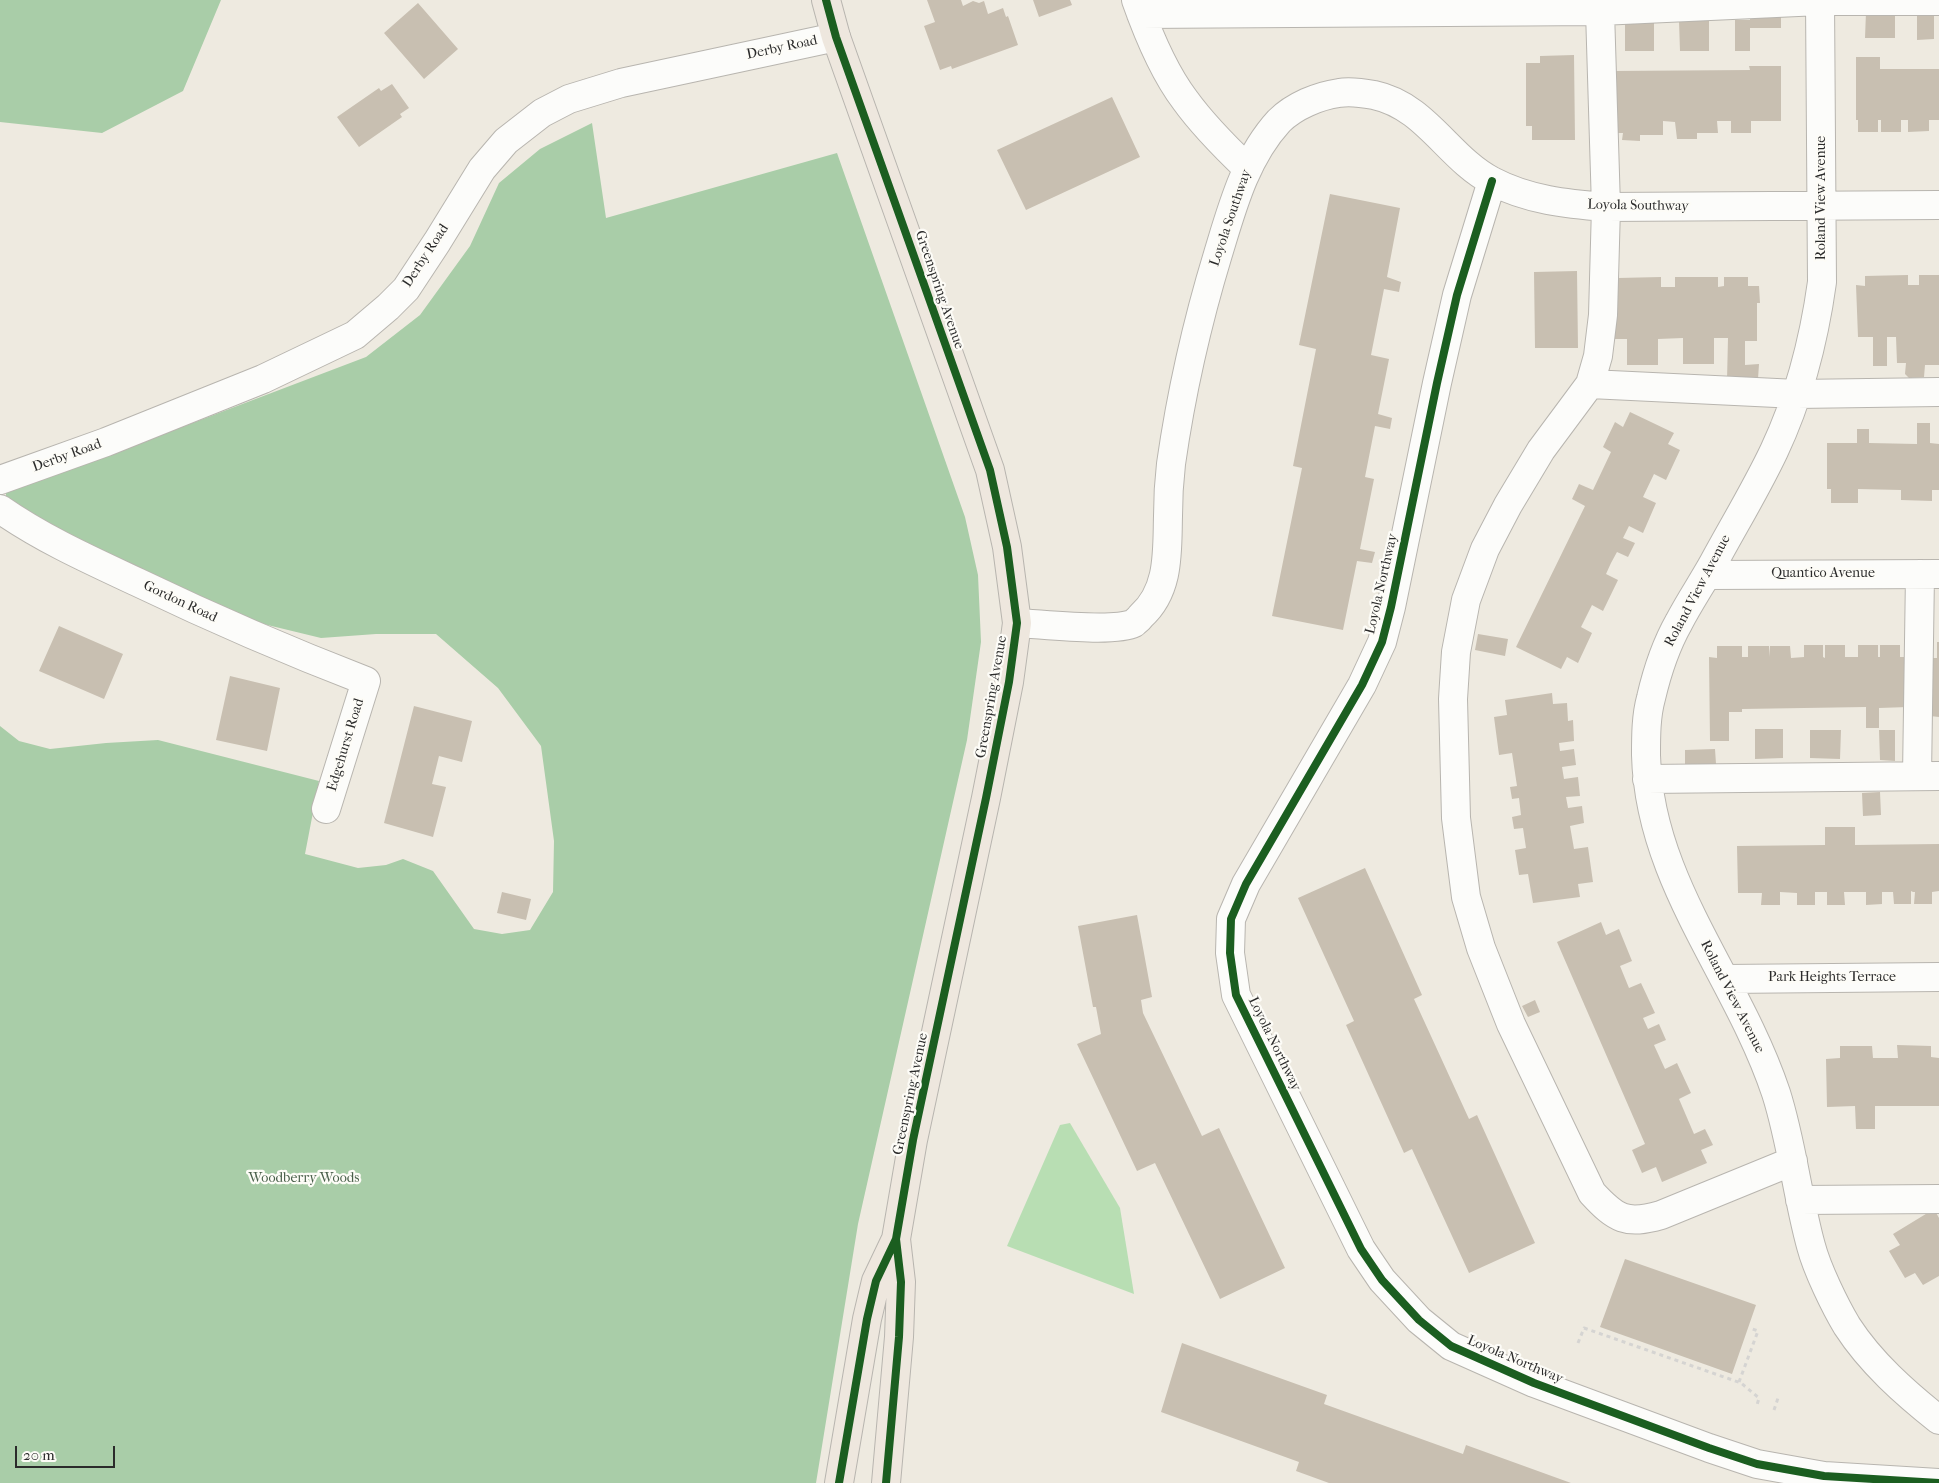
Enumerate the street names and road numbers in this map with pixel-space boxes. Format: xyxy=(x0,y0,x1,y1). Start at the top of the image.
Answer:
street label: Derby Road xyxy=(745,32,819,64)
street label: Roland View Avenue xyxy=(1814,136,1830,260)
street label: Loyola Southway xyxy=(1207,167,1255,269)
street label: Loyola Southway xyxy=(1587,197,1689,215)
street label: Derby Road xyxy=(399,221,453,291)
street label: Greenspring Avenue xyxy=(911,228,967,352)
street label: Derby Road xyxy=(30,436,104,476)
street label: Loyola Northway xyxy=(1362,532,1402,636)
street label: Roland View Avenue xyxy=(1661,532,1735,650)
street label: Quantico Avenue xyxy=(1771,566,1875,582)
street label: Gordon Road xyxy=(140,578,220,626)
street label: Greenspring Avenue xyxy=(973,634,1011,760)
street label: Edgehurst Road xyxy=(324,696,368,794)
street label: Roland View Avenue xyxy=(1696,938,1768,1056)
street label: Park Heights Terrace xyxy=(1768,970,1896,986)
street label: Loyola Northway xyxy=(1244,994,1304,1094)
street label: Greenspring Avenue xyxy=(890,1031,932,1157)
street label: Loyola Northway xyxy=(1464,1332,1566,1388)

